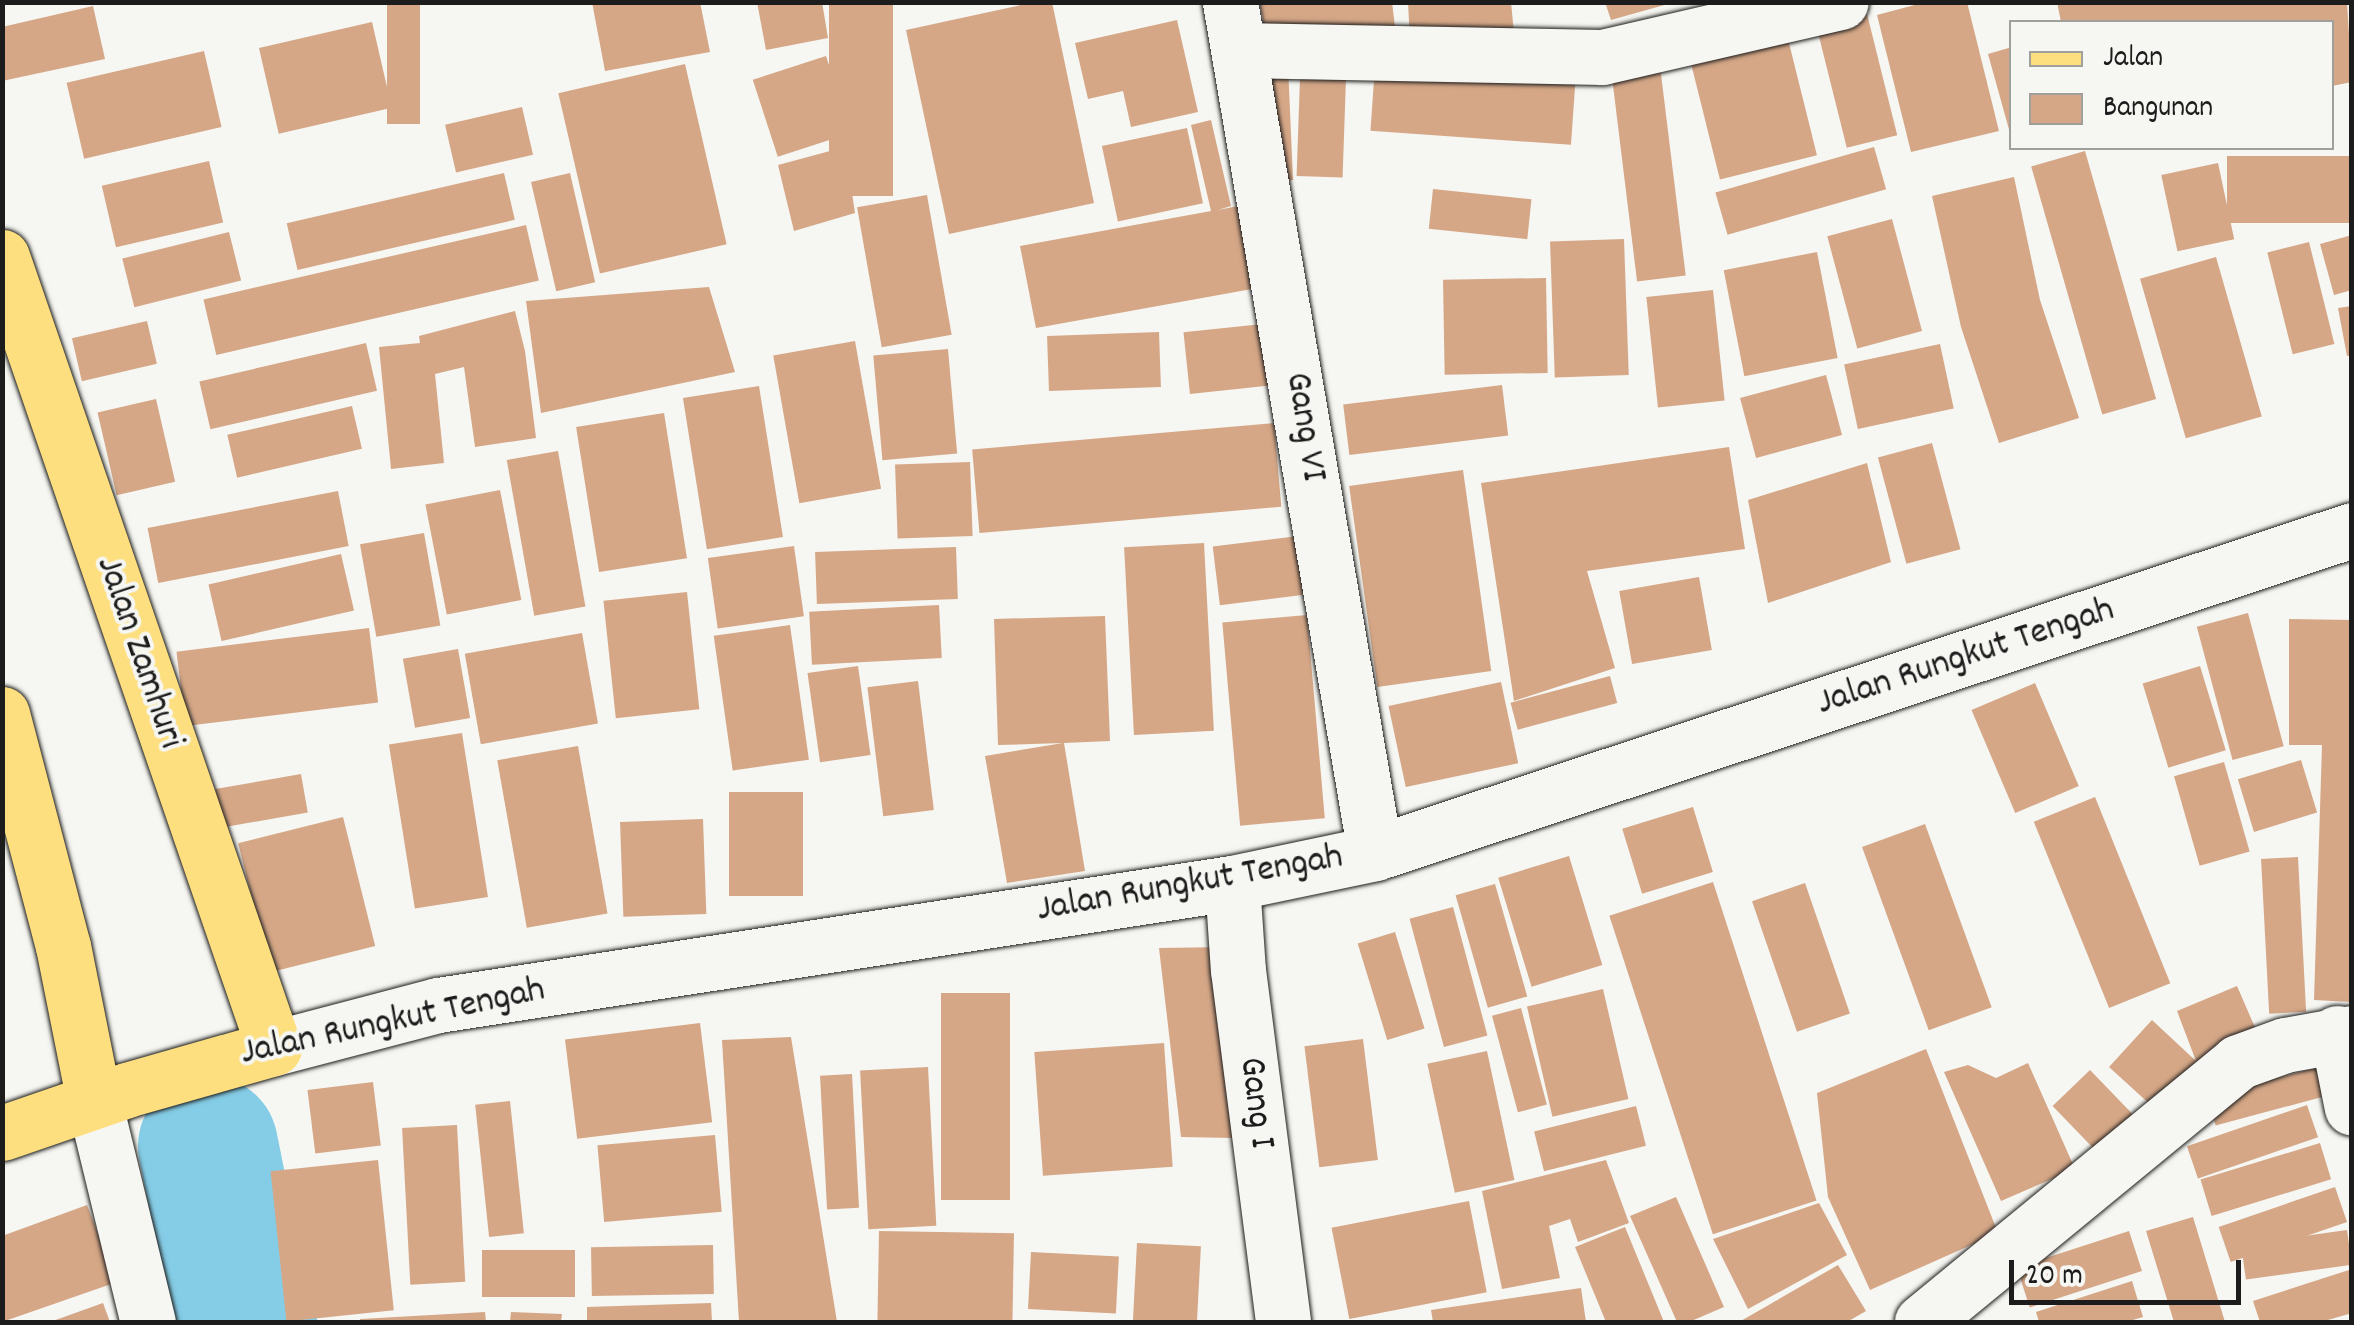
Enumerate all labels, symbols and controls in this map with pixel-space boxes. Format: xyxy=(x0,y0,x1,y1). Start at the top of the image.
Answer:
legend xyxy=(2009,20,2334,150)
text: Jalan xyxy=(2103,38,2163,81)
text: Bangunan xyxy=(2103,88,2213,131)
street label: Gang VI xyxy=(1273,369,1335,485)
street label: Jalan Zamhuri xyxy=(84,551,192,755)
street label: Jalan Rungkut Tengah xyxy=(1812,588,2120,728)
street label: Jalan Rungkut Tengah xyxy=(1033,836,1347,934)
street label: Jalan Rungkut Tengah xyxy=(237,968,549,1078)
street label: Gang I xyxy=(1227,1055,1283,1151)
scale bar xyxy=(2014,1240,2246,1302)
text: 20 m xyxy=(2026,1256,2083,1299)

